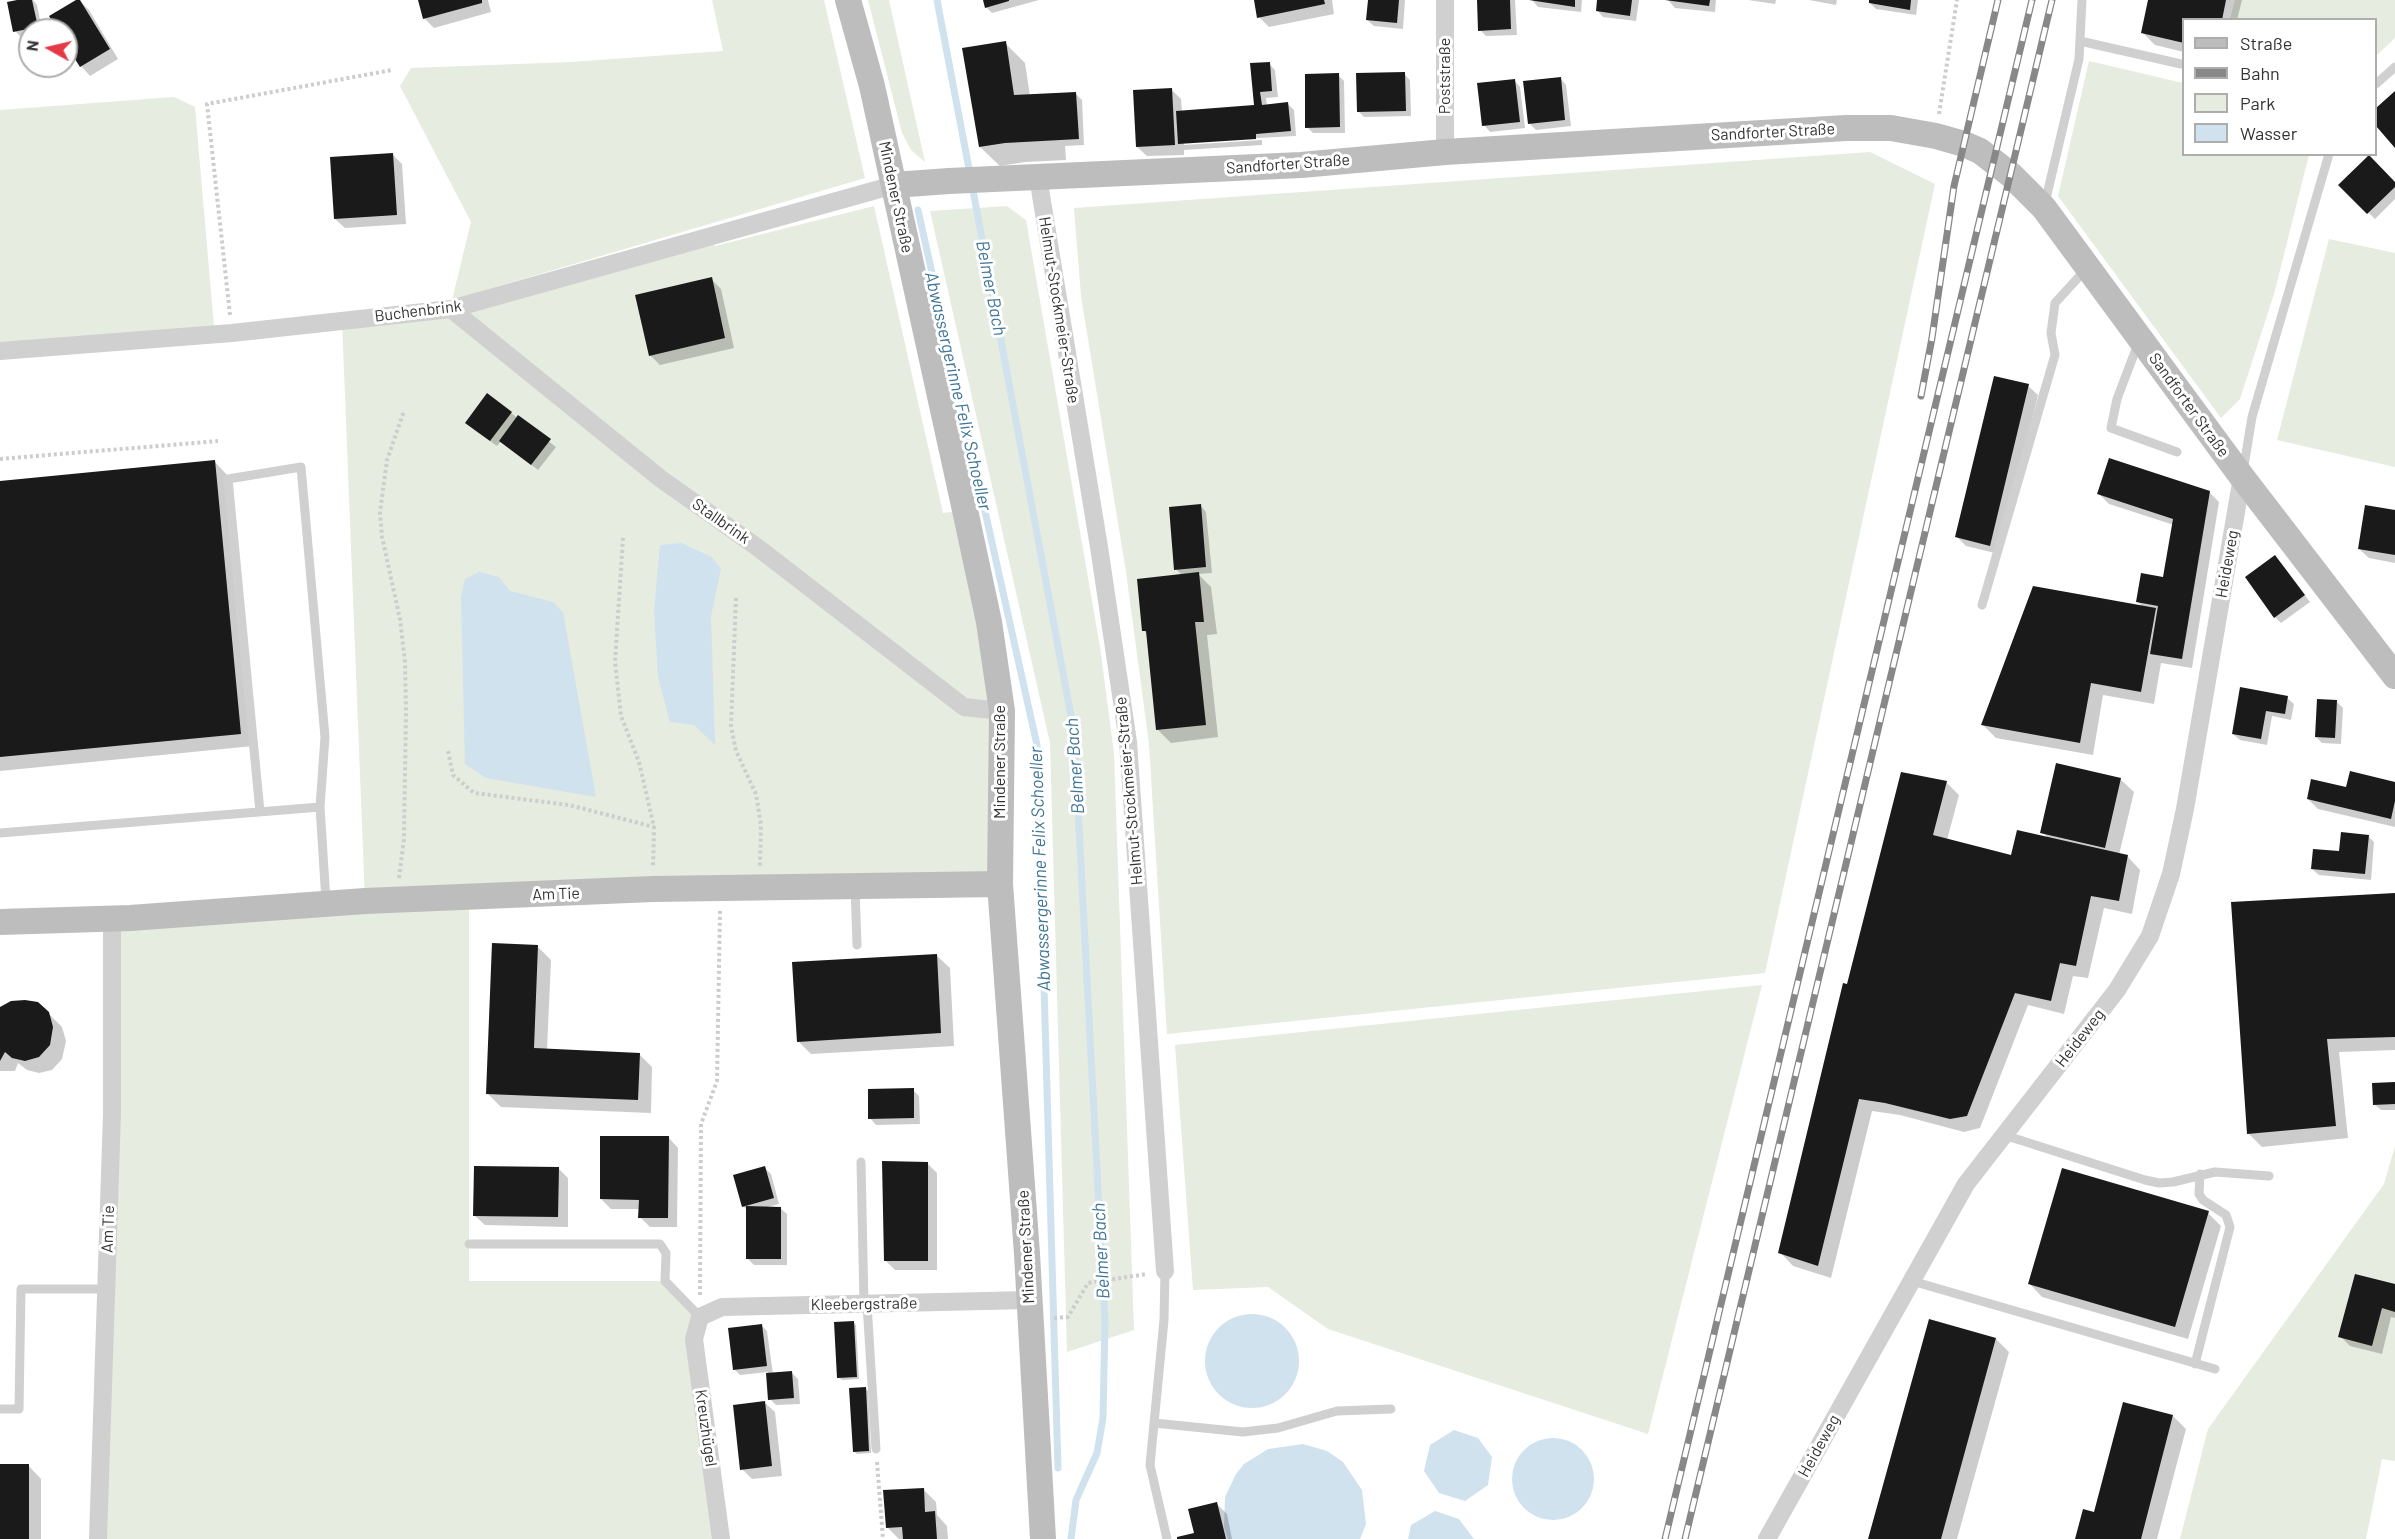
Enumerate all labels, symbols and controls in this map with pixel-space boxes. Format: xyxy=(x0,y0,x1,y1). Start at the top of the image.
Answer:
north arrow xyxy=(18,18,78,78)
legend xyxy=(2182,18,2377,156)
text: Straße xyxy=(2240,32,2292,54)
street label: Poststraße xyxy=(1435,38,1455,114)
text: N xyxy=(22,39,42,52)
text: Bahn xyxy=(2240,62,2280,84)
text: Park xyxy=(2240,92,2275,114)
street label: Sandforter Straße xyxy=(1711,119,1835,145)
text: Wasser xyxy=(2240,122,2297,144)
street label: Mindener Straße xyxy=(875,139,917,255)
street label: Sandforter Straße xyxy=(1225,150,1351,178)
street label: Helmut-Stockmeier-Straße xyxy=(1035,215,1083,405)
water label: Belmer Bach xyxy=(971,239,1011,337)
water label: Abwassergerinne Felix Schoeller xyxy=(920,269,996,513)
street label: Buchenbrink xyxy=(373,296,463,326)
street label: Sandforter Straße xyxy=(2145,349,2233,461)
street label: Stallbrink xyxy=(688,494,754,548)
street label: Heideweg xyxy=(2212,529,2242,599)
street label: Helmut-Stockmeier-Straße xyxy=(1111,696,1147,886)
street label: Mindener Straße xyxy=(990,705,1010,819)
water label: Belmer Bach xyxy=(1061,717,1089,815)
water label: Abwassergerinne Felix Schoeller xyxy=(1025,746,1055,992)
street label: Am Tie xyxy=(532,884,580,904)
street label: Heideweg xyxy=(2051,1005,2109,1071)
street label: Mindener Straße xyxy=(1013,1190,1039,1304)
water label: Belmer Bach xyxy=(1088,1202,1114,1300)
street label: Am Tie xyxy=(98,1205,118,1253)
street label: Kleebergstraße xyxy=(811,1293,917,1315)
street label: Kreuzhügel xyxy=(691,1388,721,1468)
street label: Heideweg xyxy=(1794,1411,1844,1481)

